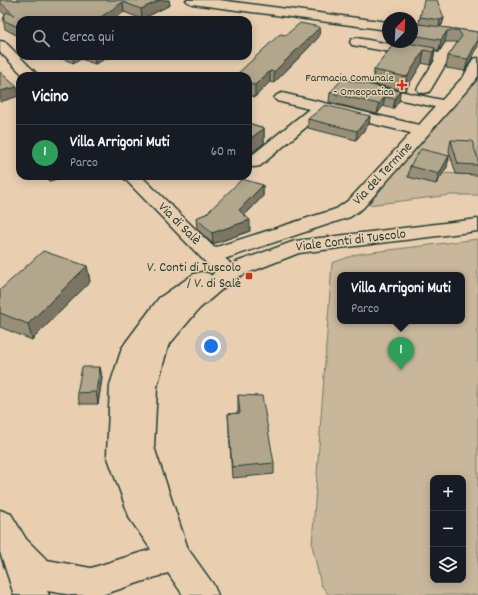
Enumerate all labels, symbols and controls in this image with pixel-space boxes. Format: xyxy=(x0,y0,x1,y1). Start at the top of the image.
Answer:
north arrow xyxy=(382,12,418,48)
search box xyxy=(16,16,252,60)
icon: search xyxy=(30,27,52,49)
text: Cerca qui xyxy=(62,27,114,49)
place label: Farmacia Comunale - Omeopatica xyxy=(305,70,394,101)
marker: Farmacia Comunale - Omeopatica xyxy=(397,80,407,90)
text: Vicino xyxy=(32,86,69,110)
text: Villa Arrigoni Muti xyxy=(70,132,170,154)
street label: Via del Termine xyxy=(348,138,418,210)
text: 1 xyxy=(44,143,46,162)
text: 60 m xyxy=(211,143,236,162)
text: Parco xyxy=(70,154,98,173)
street label: Via di Salè xyxy=(153,198,205,250)
street label: Viale Conti di Tuscolo xyxy=(295,224,407,258)
place label: V. Conti di Tuscolo / V. di Salè xyxy=(147,258,241,294)
marker: V. Conti di Tuscolo / V. di Salè xyxy=(244,271,254,281)
popup xyxy=(337,272,465,324)
text: Villa Arrigoni Muti xyxy=(351,278,451,300)
text: Parco xyxy=(351,300,379,319)
your location xyxy=(201,336,221,356)
pin: 1 xyxy=(388,337,414,370)
map controls xyxy=(430,475,466,583)
button: + xyxy=(430,475,466,511)
button: − xyxy=(430,511,466,547)
button: layers xyxy=(430,547,466,583)

